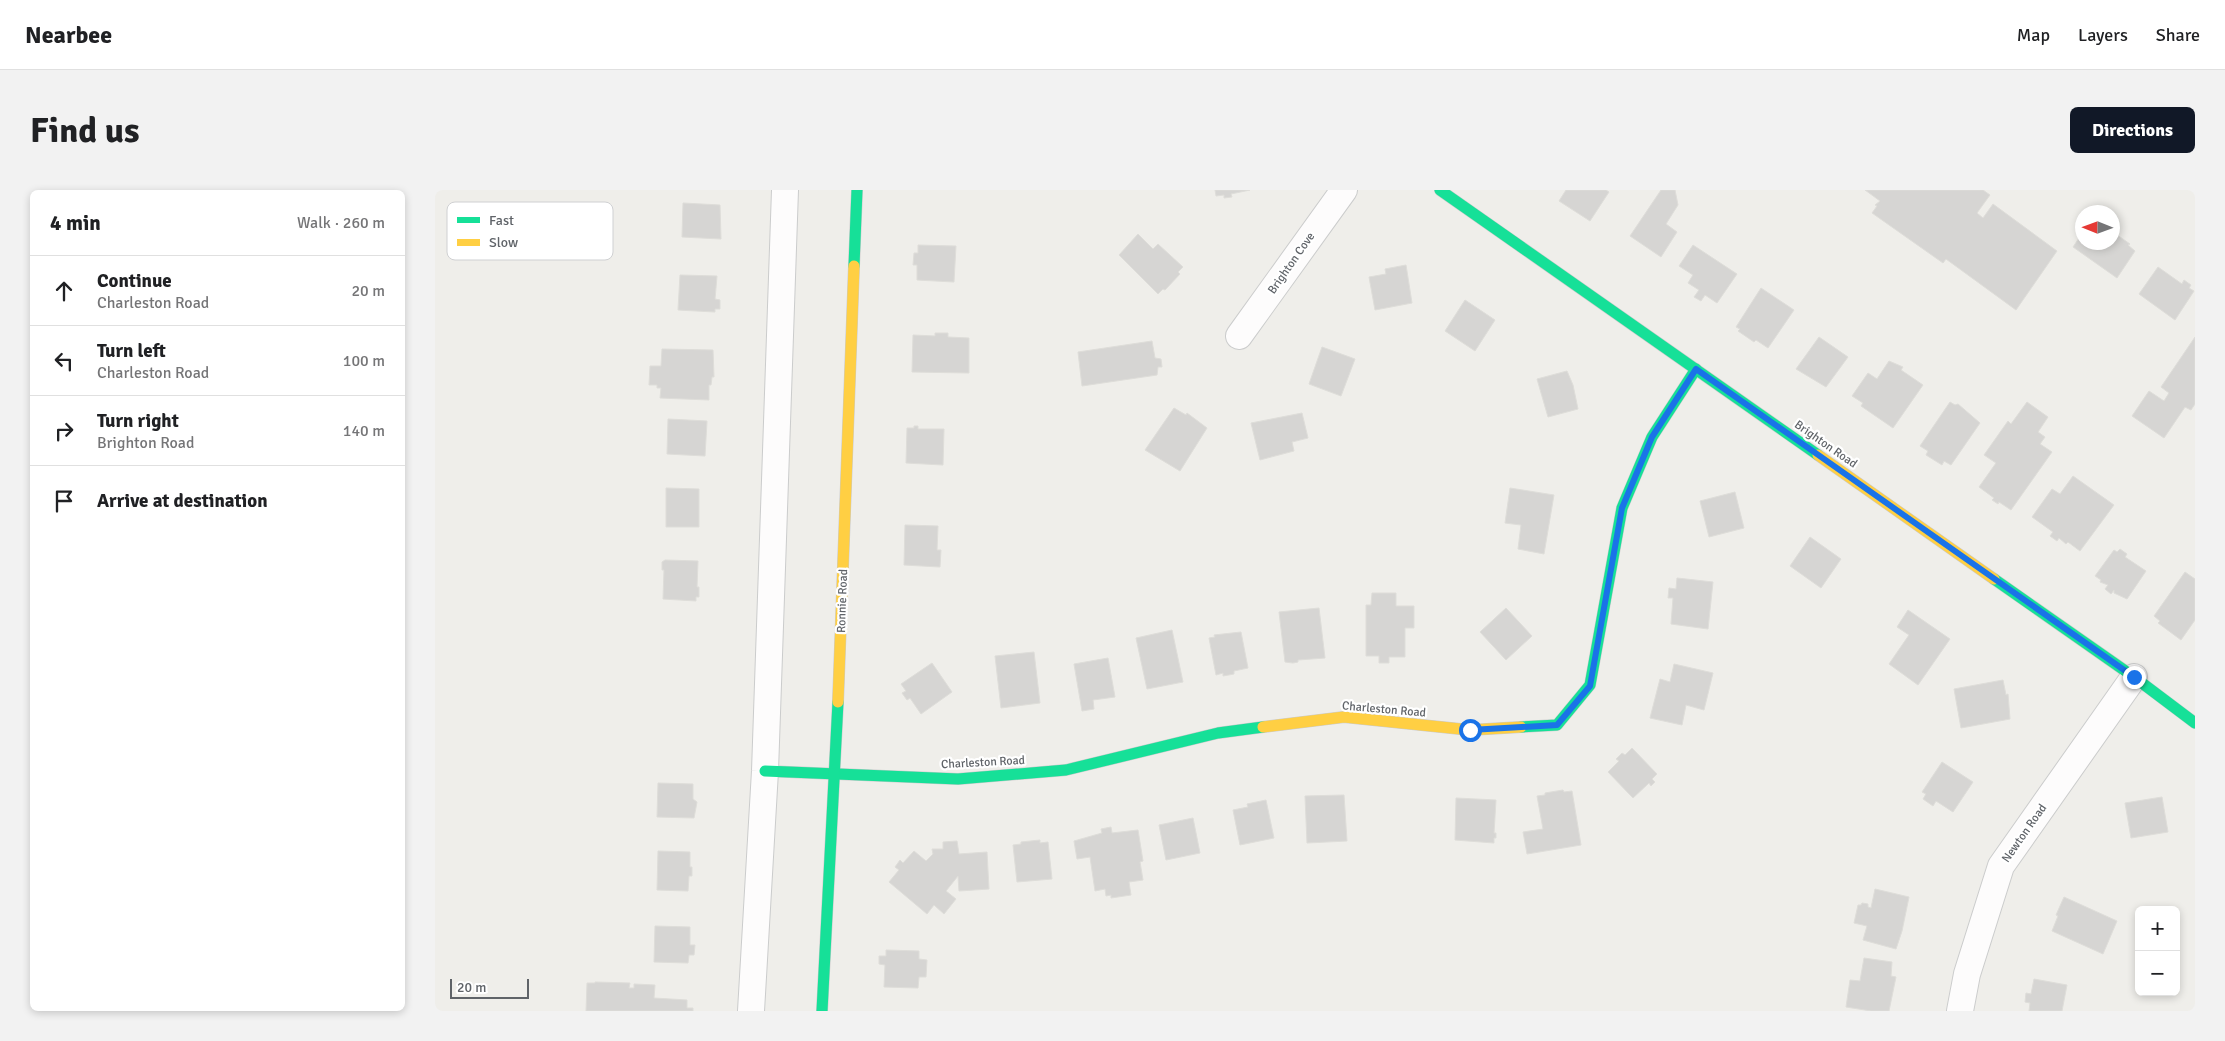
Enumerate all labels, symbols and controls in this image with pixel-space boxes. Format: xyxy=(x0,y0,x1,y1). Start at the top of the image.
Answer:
text: Nearbee xyxy=(25,20,112,50)
text: Map xyxy=(2017,24,2050,46)
text: Layers xyxy=(2078,24,2128,46)
text: Share xyxy=(2156,24,2200,46)
button: Directions xyxy=(2070,107,2195,153)
text: Find us xyxy=(30,109,140,152)
legend xyxy=(447,202,613,260)
north arrow xyxy=(2075,205,2120,250)
text: 4 min xyxy=(50,210,101,236)
text: Fast xyxy=(489,212,514,229)
text: Walk · 260 m xyxy=(297,213,385,233)
street label: Brighton Cove xyxy=(1265,230,1318,297)
text: Slow xyxy=(489,234,518,251)
text: Continue xyxy=(97,269,172,293)
icon: ahead xyxy=(50,277,78,305)
text: 20 m xyxy=(351,281,385,301)
text: Charleston Road xyxy=(97,293,209,313)
text: Turn left xyxy=(97,339,166,363)
icon: left xyxy=(50,347,78,375)
text: 100 m xyxy=(343,351,385,371)
text: Charleston Road xyxy=(97,363,209,383)
text: Turn right xyxy=(97,409,179,433)
icon: right xyxy=(50,417,78,445)
street label: Brighton Road xyxy=(1791,417,1860,471)
text: 140 m xyxy=(343,421,385,441)
text: Brighton Road xyxy=(97,433,194,453)
icon: arrive xyxy=(50,487,78,515)
text: Arrive at destination xyxy=(97,489,268,513)
street label: Ronnie Road xyxy=(834,569,851,633)
route end xyxy=(2123,666,2146,689)
street label: Charleston Road xyxy=(1341,698,1427,721)
route start xyxy=(1459,719,1482,742)
street label: Charleston Road xyxy=(941,753,1025,772)
street label: Newton Road xyxy=(1999,801,2050,865)
map controls xyxy=(2135,906,2180,996)
button: + xyxy=(2135,906,2180,951)
button: − xyxy=(2135,951,2180,996)
scale bar xyxy=(450,976,529,999)
text: 20 m xyxy=(457,979,486,996)

